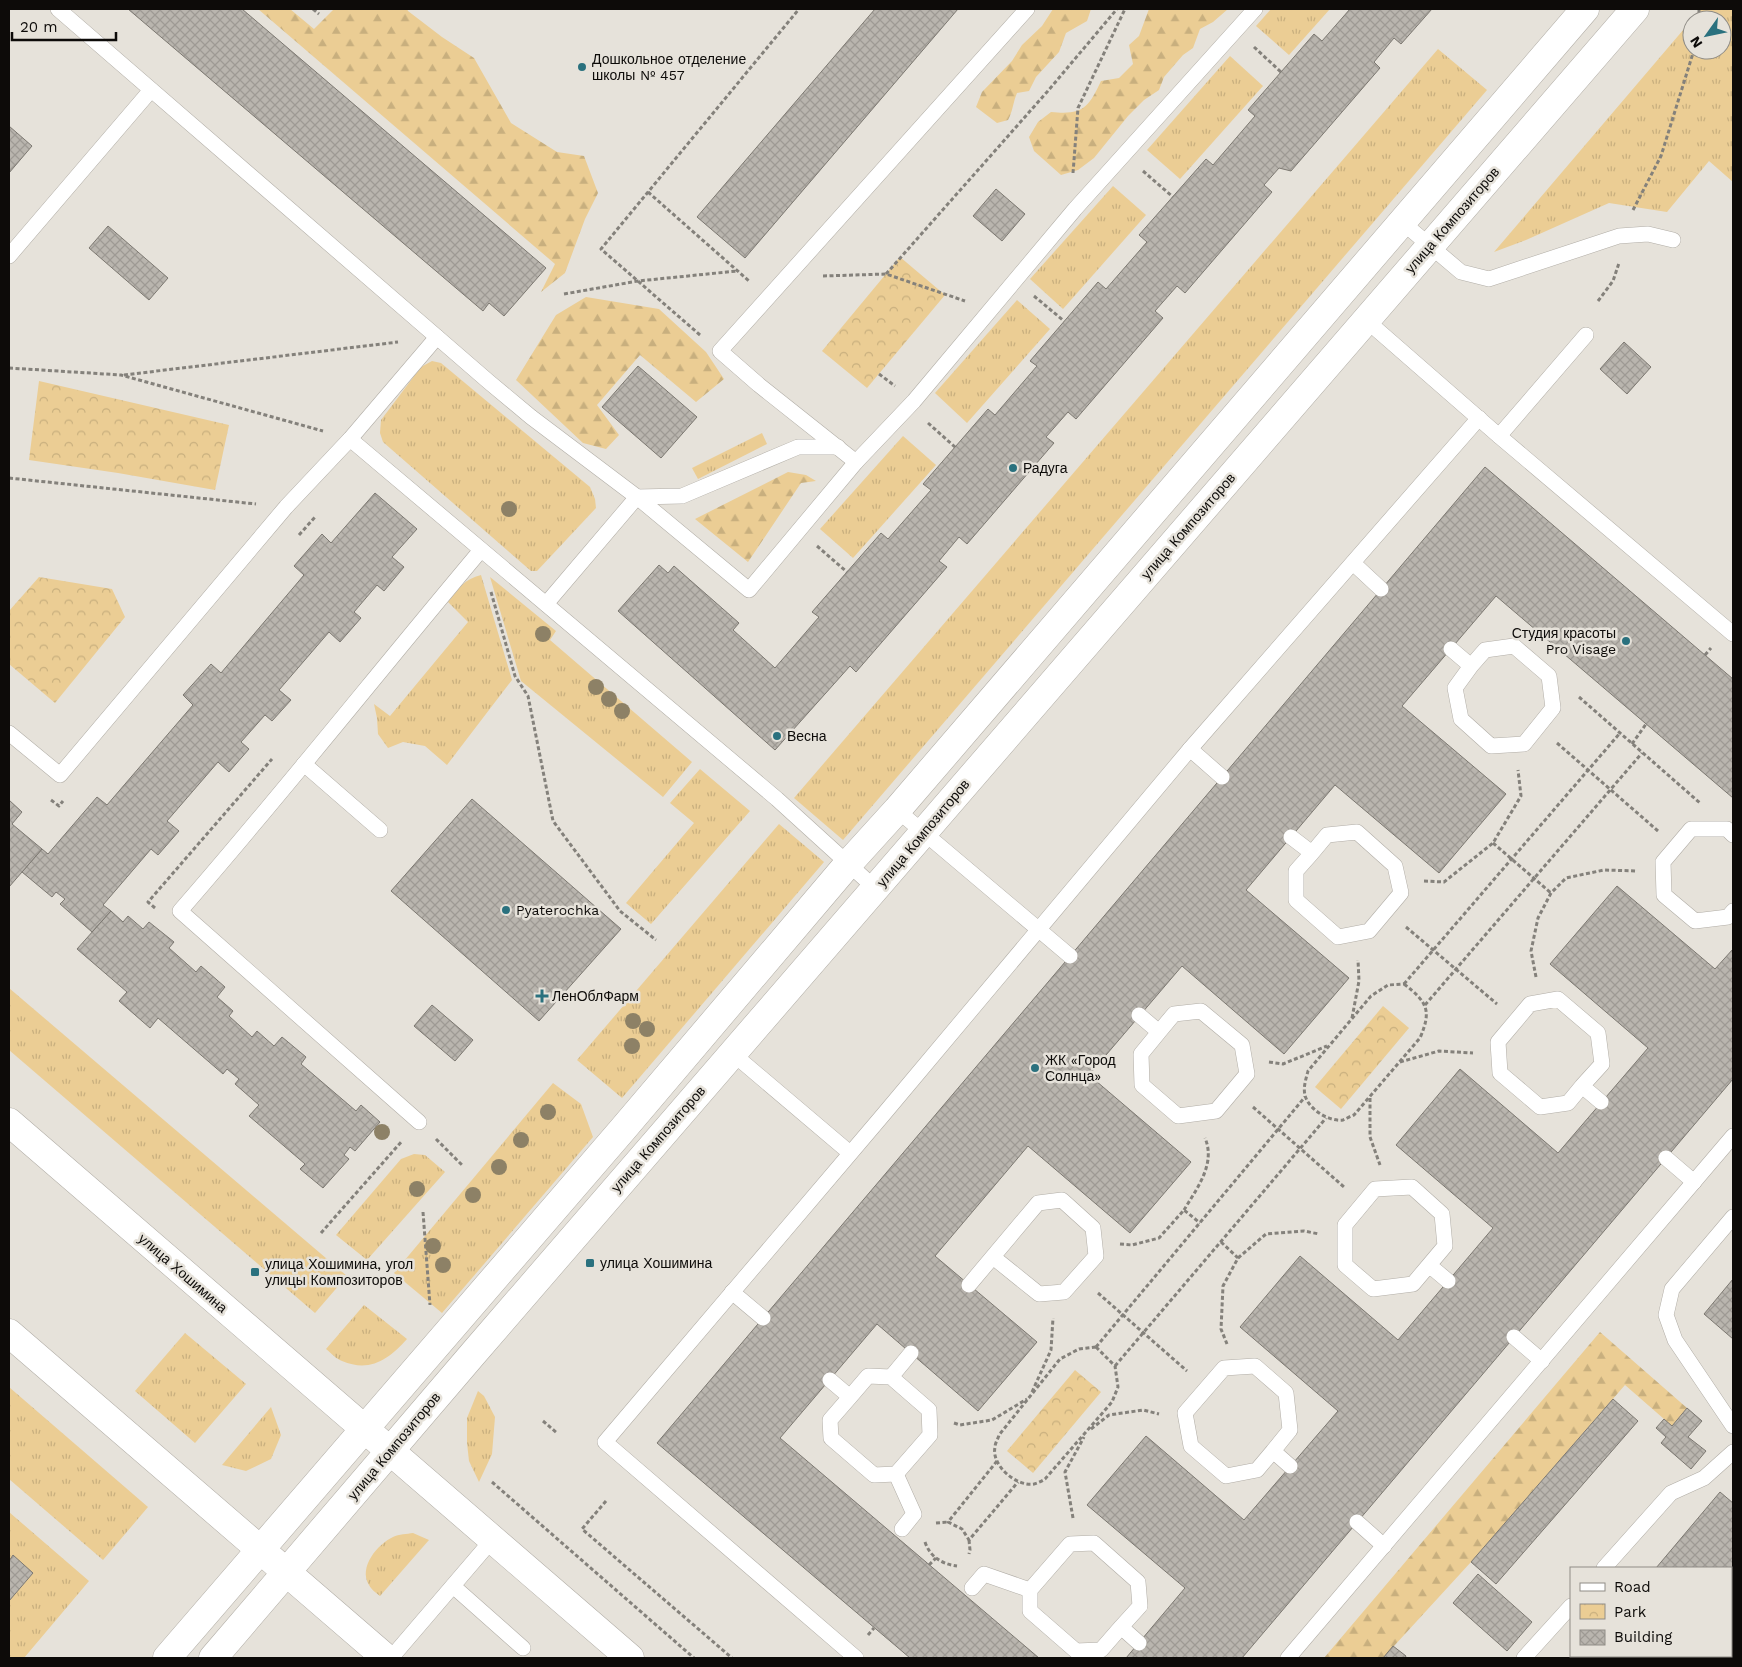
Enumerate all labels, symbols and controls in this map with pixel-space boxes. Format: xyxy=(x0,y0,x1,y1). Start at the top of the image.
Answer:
scale bar xyxy=(12,10,116,42)
north arrow xyxy=(1682,10,1732,60)
text: 20 m xyxy=(20,18,58,36)
text: N xyxy=(1687,33,1706,51)
place label: Дошкольное отделение школы № 457 xyxy=(592,51,746,83)
marker: Дошкольное отделение школы № 457 xyxy=(576,61,588,73)
street label: улица Композиторов xyxy=(1402,164,1502,276)
place label: Радуга xyxy=(1023,460,1068,476)
marker: Радуга xyxy=(1007,462,1019,474)
street label: улица Композиторов xyxy=(1138,470,1238,582)
place label: Студия красоты Pro Visage xyxy=(1512,625,1616,657)
marker: Студия красоты Pro Visage xyxy=(1620,635,1632,647)
place label: Весна xyxy=(787,728,827,744)
marker: Весна xyxy=(771,730,783,742)
street label: улица Композиторов xyxy=(873,776,973,890)
place label: Pyaterochka xyxy=(516,902,599,918)
marker: Pyaterochka xyxy=(500,904,512,916)
place label: ЛенОблФарм xyxy=(552,988,639,1004)
marker: ЛенОблФарм xyxy=(536,990,548,1002)
place label: ЖК «Город Солнца» xyxy=(1045,1052,1116,1084)
marker: ЖК «Город Солнца» xyxy=(1029,1062,1041,1074)
street label: улица Композиторов xyxy=(608,1083,708,1195)
street label: улица Хошимина xyxy=(135,1230,231,1316)
place label: улица Хошимина xyxy=(600,1255,712,1271)
place label: улица Хошимина, угол улицы Композиторов xyxy=(265,1256,413,1288)
marker: улица Хошимина xyxy=(584,1257,596,1269)
marker: улица Хошимина, угол улицы Композиторов xyxy=(249,1266,261,1278)
street label: улица Композиторов xyxy=(344,1389,444,1503)
legend xyxy=(1570,1567,1732,1657)
text: Road xyxy=(1614,1578,1651,1596)
text: Park xyxy=(1614,1603,1647,1621)
text: Building xyxy=(1614,1628,1672,1646)

